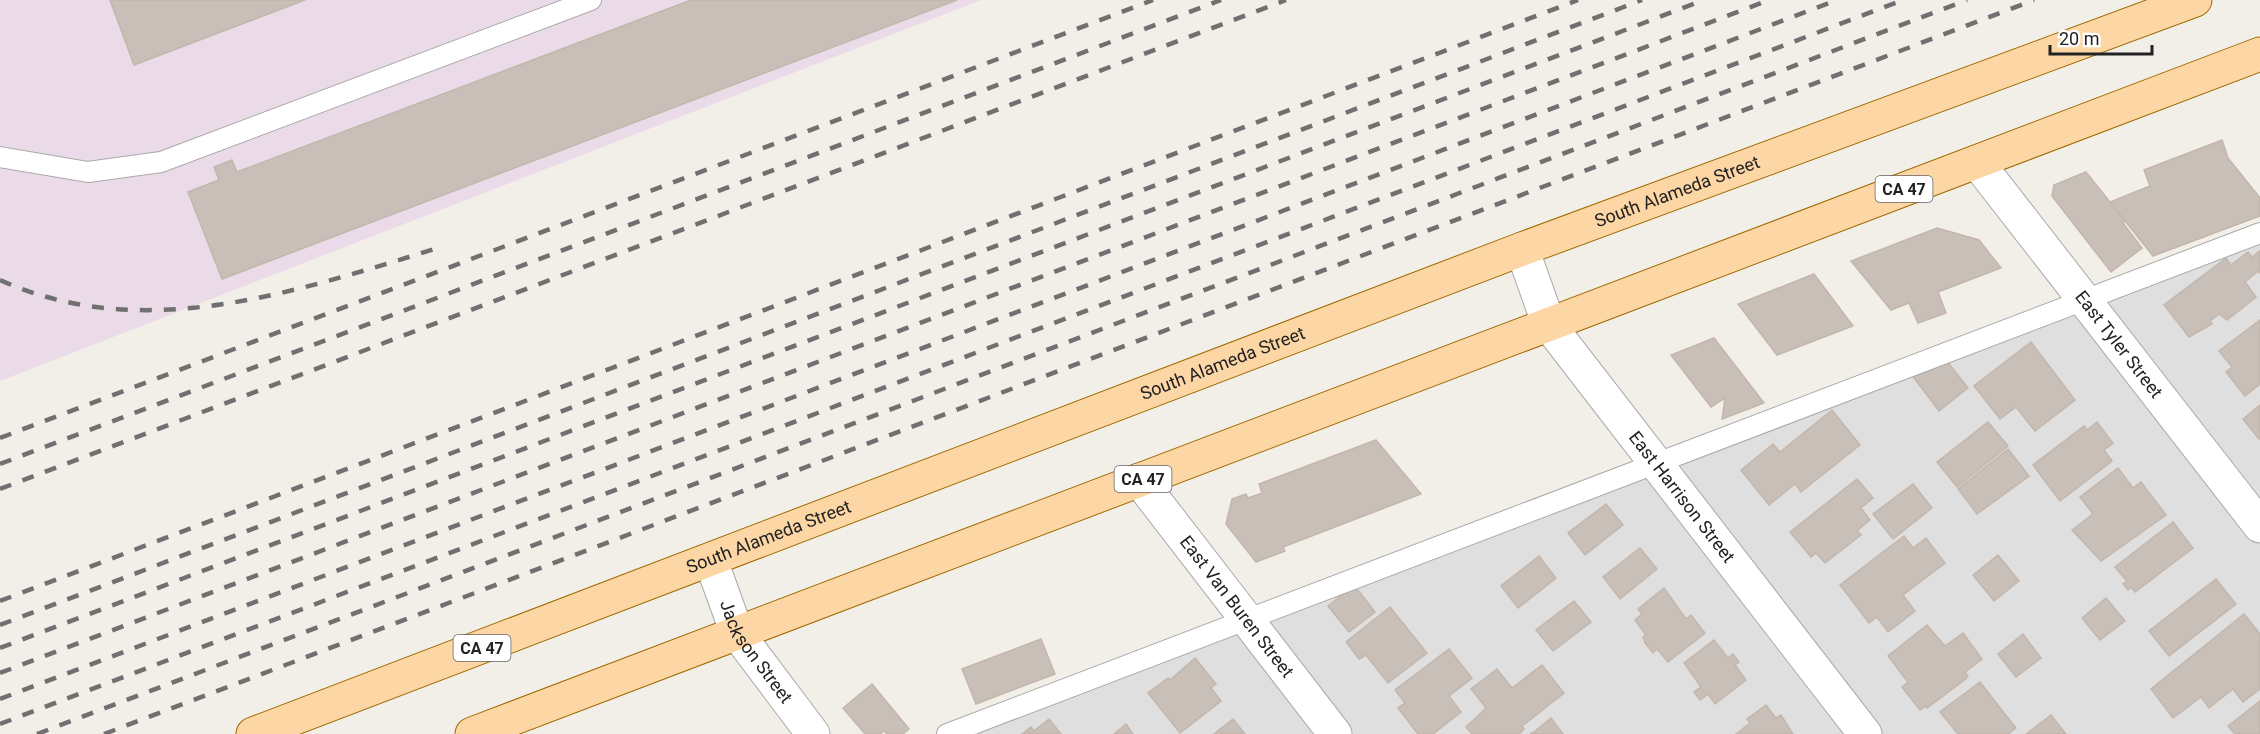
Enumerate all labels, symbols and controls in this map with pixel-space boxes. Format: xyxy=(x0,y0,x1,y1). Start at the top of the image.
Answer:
scale bar xyxy=(2050,18,2152,56)
text: 20 m xyxy=(2059,28,2099,49)
street label: South Alameda Street xyxy=(1592,151,1763,231)
road number: CA 47 xyxy=(1876,176,1932,202)
street label: East Tyler Street xyxy=(2071,286,2167,402)
street label: South Alameda Street xyxy=(1137,322,1308,404)
street label: East Harrison Street xyxy=(1625,427,1740,567)
road number: CA 47 xyxy=(1114,466,1172,492)
street label: South Alameda Street xyxy=(683,495,854,577)
street label: East Van Buren Street xyxy=(1176,531,1299,682)
street label: Jackson Street xyxy=(716,597,797,707)
road number: CA 47 xyxy=(454,635,510,661)

